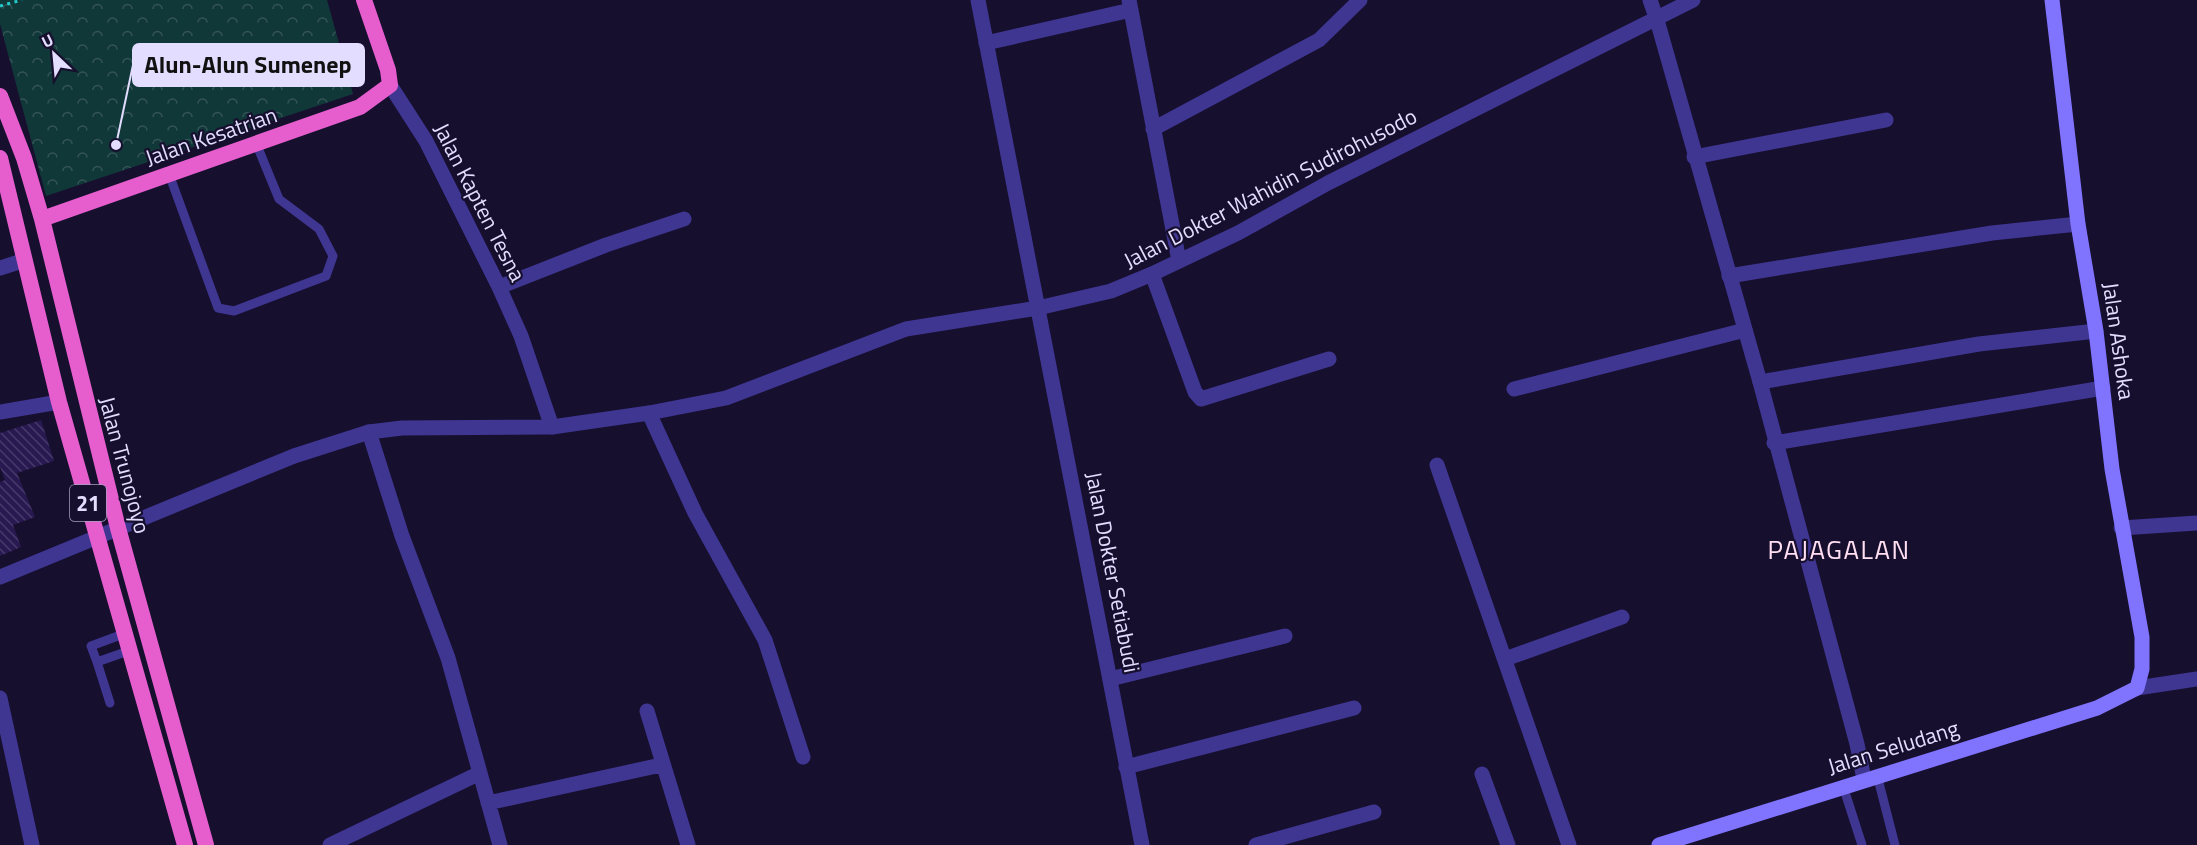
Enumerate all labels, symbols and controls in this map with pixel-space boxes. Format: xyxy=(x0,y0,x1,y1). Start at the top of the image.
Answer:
north arrow xyxy=(24,24,84,84)
text: U xyxy=(37,27,57,54)
callout: Alun-Alun Sumenep xyxy=(133,44,364,86)
text: Alun-Alun Sumenep xyxy=(144,46,352,82)
street label: Jalan Kesatrian xyxy=(140,98,282,174)
street label: Jalan Dokter Wahidin Sudirohusodo xyxy=(1117,99,1423,277)
street label: Jalan Kapten Tesna xyxy=(425,117,535,287)
street label: Jalan Ashoka xyxy=(2094,280,2144,402)
street label: Jalan Trunojoyo xyxy=(90,393,160,537)
street label: Jalan Dokter Setiabudi xyxy=(1077,469,1149,675)
road number: 21 xyxy=(70,485,106,521)
district label: PAJAGALAN xyxy=(1767,530,1911,569)
street label: Jalan Seludang xyxy=(1823,711,1963,783)

